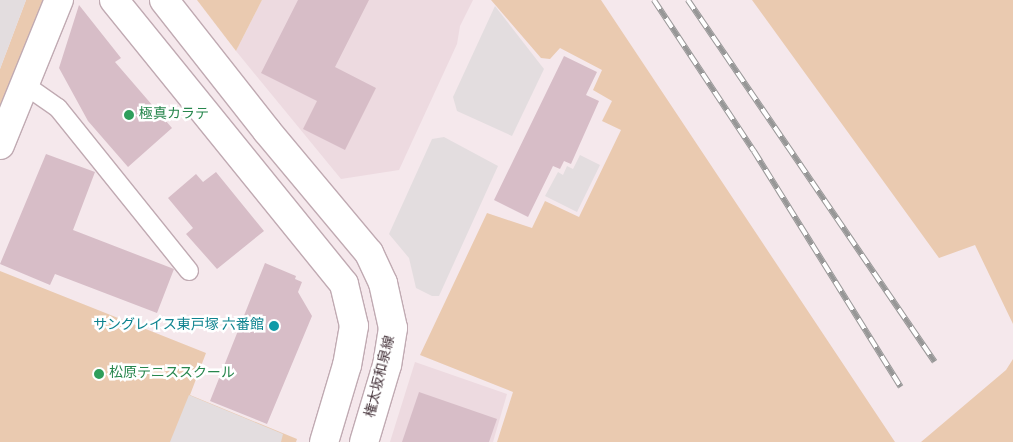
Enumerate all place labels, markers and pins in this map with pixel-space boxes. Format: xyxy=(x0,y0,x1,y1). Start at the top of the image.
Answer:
place label: 極真カラテ xyxy=(139,107,209,123)
marker: 極真カラテ xyxy=(123,109,135,121)
place label: サングレイス東戸塚 六番館 xyxy=(93,318,264,334)
marker: サングレイス東戸塚 六番館 xyxy=(268,320,280,332)
place label: 松原テニススクール xyxy=(109,366,235,382)
marker: 松原テニススクール xyxy=(93,368,105,380)

